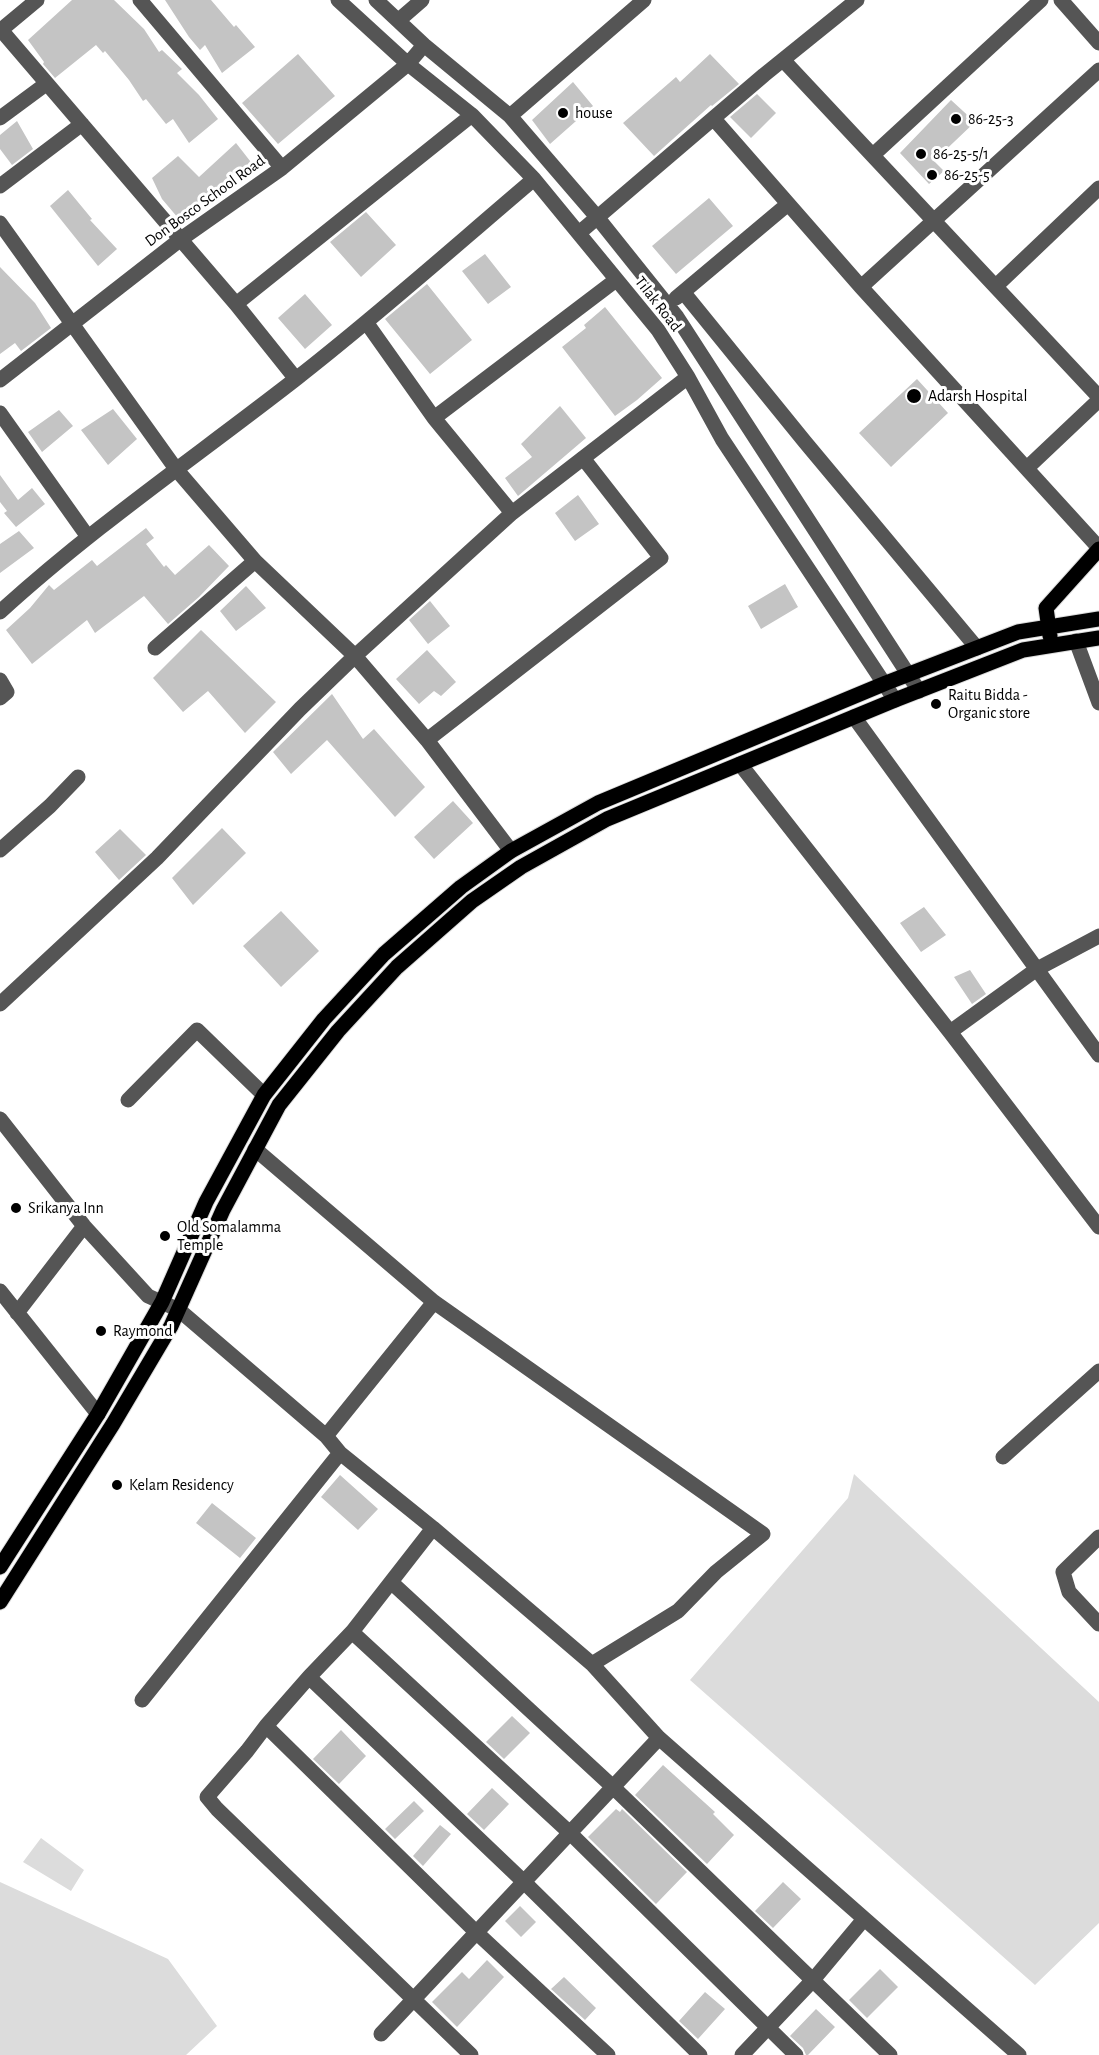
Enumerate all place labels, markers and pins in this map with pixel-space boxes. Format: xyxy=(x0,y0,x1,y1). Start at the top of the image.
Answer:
place label: house xyxy=(575,103,613,123)
marker: house xyxy=(556,106,570,120)
place label: 86-25-3 xyxy=(968,109,1013,129)
marker: 86-25-3 xyxy=(949,112,963,126)
place label: 86-25-5/1 xyxy=(933,144,989,164)
marker: 86-25-5/1 xyxy=(914,147,928,161)
place label: 86-25-5 xyxy=(944,165,990,185)
marker: 86-25-5 xyxy=(925,168,939,182)
place label: Adarsh Hospital xyxy=(928,386,1027,406)
marker: Adarsh Hospital xyxy=(905,387,923,405)
place label: Raitu Bidda - Organic store xyxy=(948,685,1030,723)
marker: Raitu Bidda - Organic store xyxy=(929,697,943,711)
place label: Srikanya Inn xyxy=(28,1198,104,1218)
marker: Srikanya Inn xyxy=(9,1201,23,1215)
place label: Old Somalamma Temple xyxy=(177,1217,281,1255)
marker: Old Somalamma Temple xyxy=(158,1229,172,1243)
place label: Raymond xyxy=(113,1321,173,1341)
marker: Raymond xyxy=(94,1324,108,1338)
place label: Kelam Residency xyxy=(129,1475,234,1495)
marker: Kelam Residency xyxy=(110,1478,124,1492)

